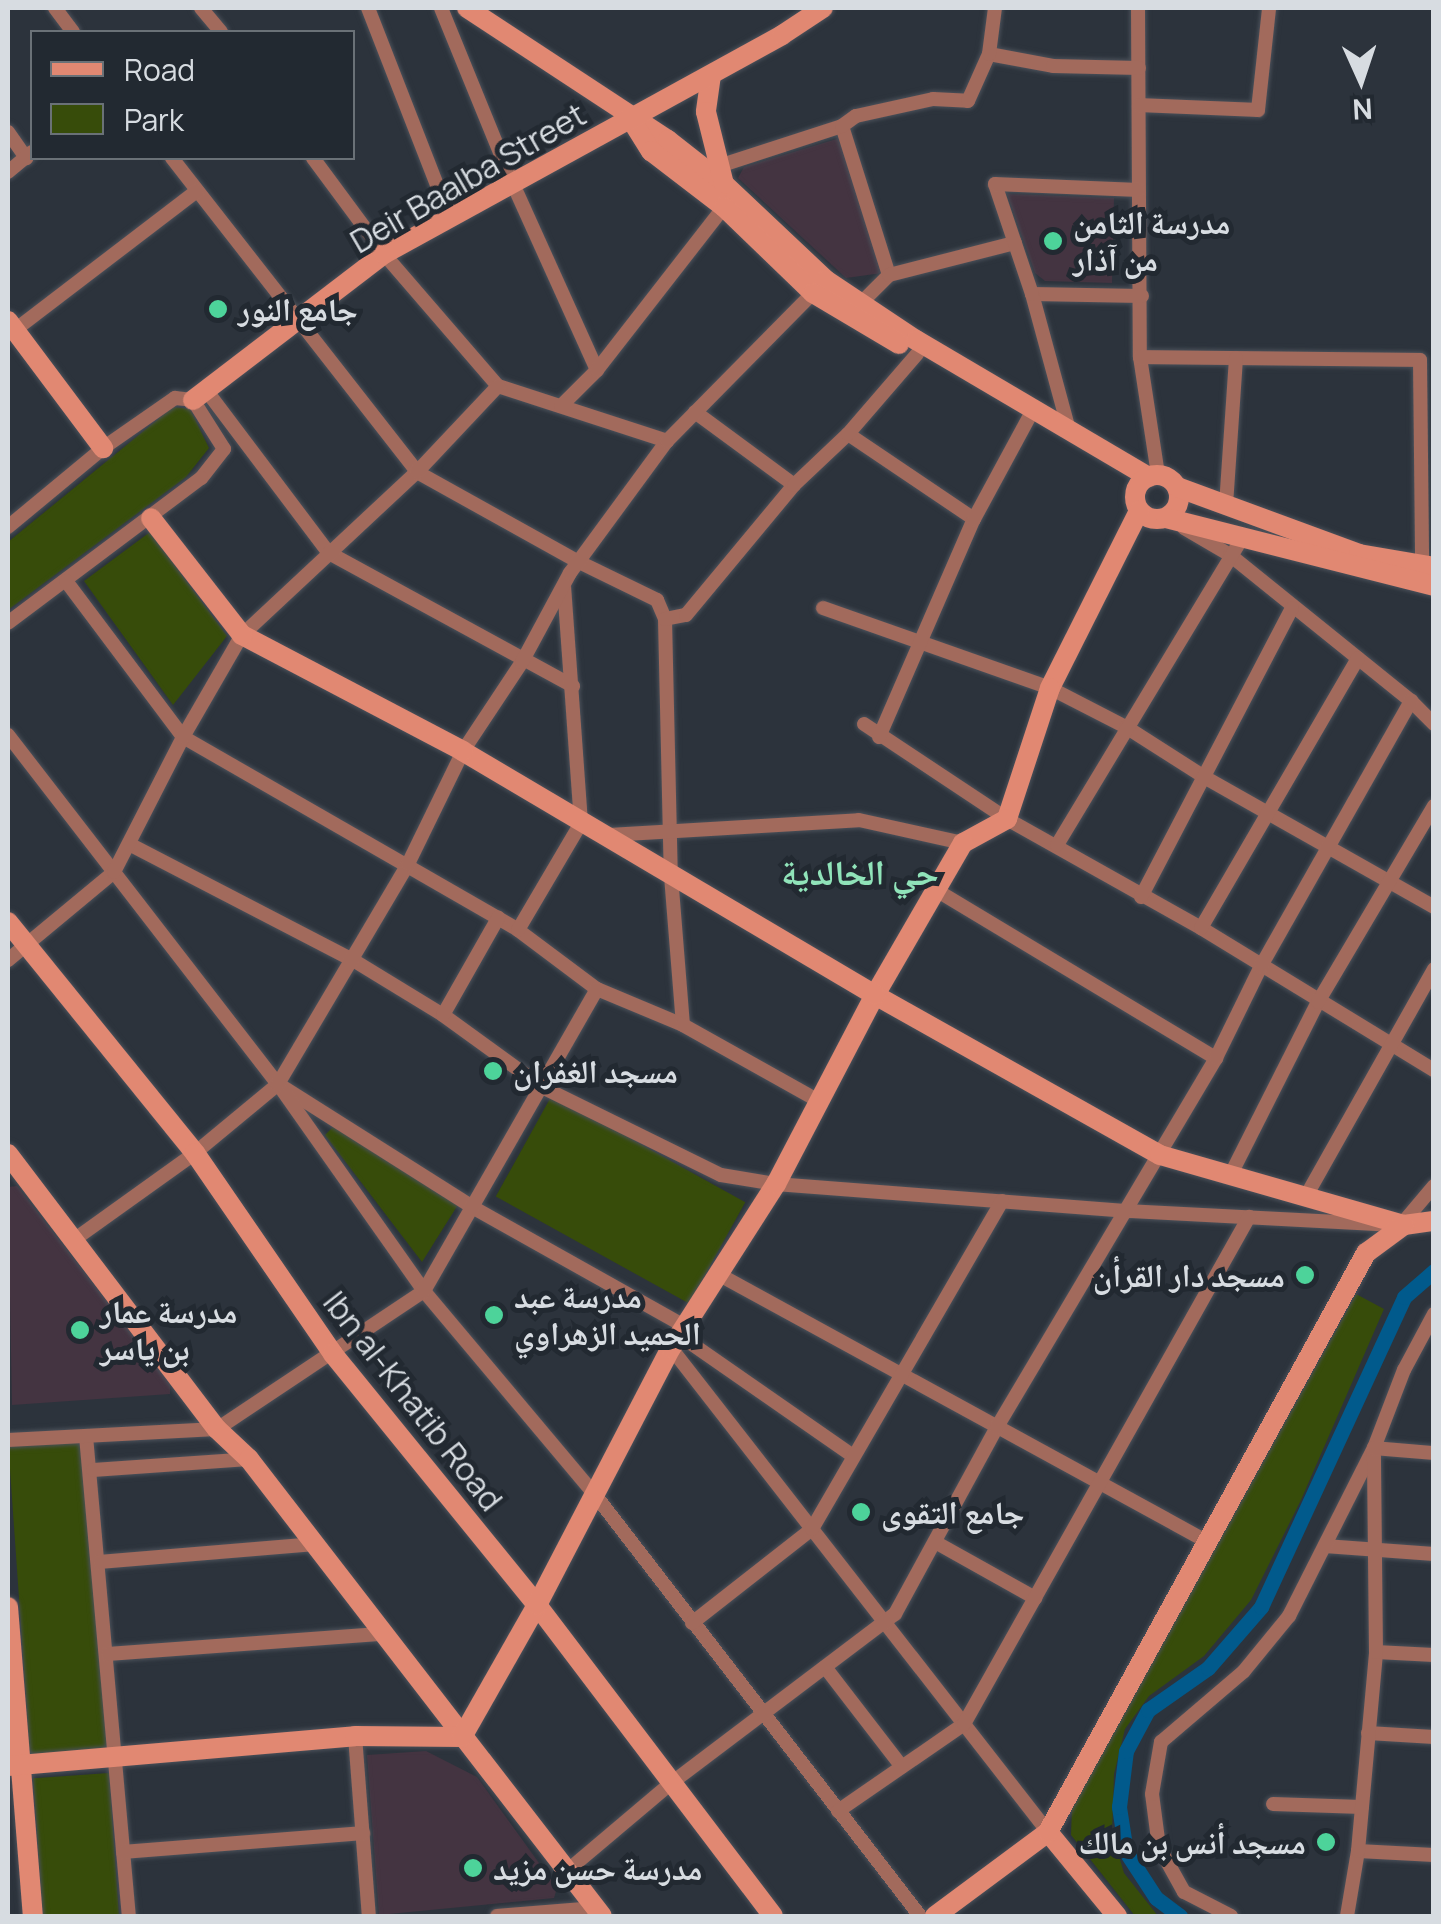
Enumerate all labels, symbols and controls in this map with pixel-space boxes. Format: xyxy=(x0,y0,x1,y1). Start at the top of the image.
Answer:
legend xyxy=(30,30,355,160)
north arrow xyxy=(1311,30,1411,130)
text: Road xyxy=(124,49,195,90)
text: N xyxy=(1352,90,1374,129)
street label: Deir Baalba Street xyxy=(344,95,592,261)
text: Park xyxy=(124,99,184,140)
place label: مدرسة الثامن من آذار xyxy=(1073,204,1231,279)
marker: مدرسة الثامن من آذار xyxy=(1042,230,1064,252)
place label: جامع النور xyxy=(238,290,358,328)
marker: جامع النور xyxy=(207,298,229,320)
district label: حي الخالدية xyxy=(781,851,939,893)
place label: مسجد الغفران xyxy=(513,1052,678,1090)
marker: مسجد الغفران xyxy=(482,1060,504,1082)
place label: مسجد دار القرأن xyxy=(1093,1256,1285,1294)
marker: مسجد دار القرأن xyxy=(1294,1264,1316,1286)
place label: مدرسة عبد الحميد الزهراوي xyxy=(514,1278,701,1353)
street label: Ibn al-Khatib Road xyxy=(315,1284,511,1518)
place label: مدرسة عمار بن ياسر xyxy=(100,1293,237,1368)
marker: مدرسة عبد الحميد الزهراوي xyxy=(483,1304,505,1326)
marker: مدرسة عمار بن ياسر xyxy=(69,1319,91,1341)
place label: جامع التقوى xyxy=(881,1493,1024,1531)
marker: جامع التقوى xyxy=(850,1501,872,1523)
place label: مسجد أنس بن مالك xyxy=(1079,1823,1306,1861)
marker: مسجد أنس بن مالك xyxy=(1315,1831,1337,1853)
place label: مدرسة حسن مزيد xyxy=(493,1849,702,1887)
marker: مدرسة حسن مزيد xyxy=(462,1857,484,1879)

